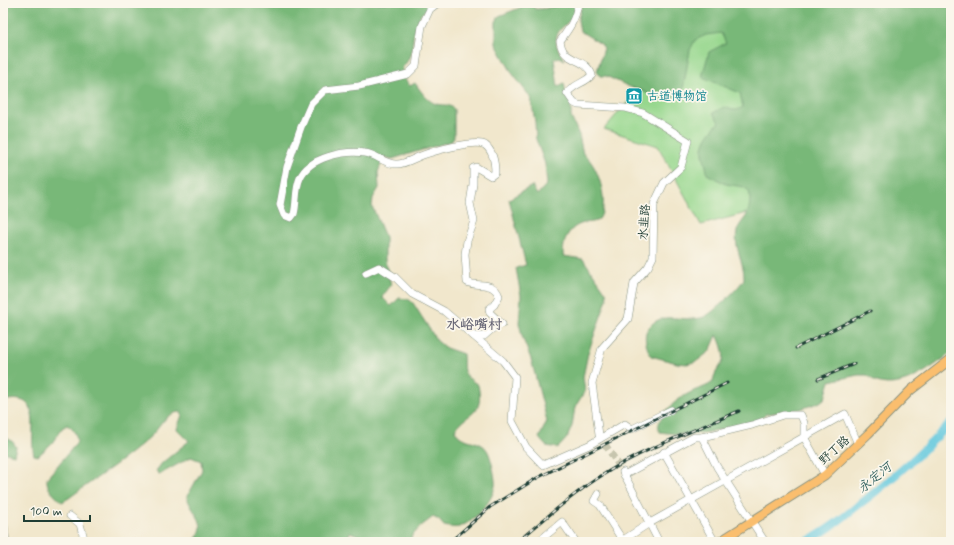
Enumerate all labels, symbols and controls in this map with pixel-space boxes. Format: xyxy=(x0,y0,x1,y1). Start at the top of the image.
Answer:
museum icon: 古道博物馆 xyxy=(624,86,644,106)
place label: 古道博物馆 xyxy=(647,89,707,105)
street label: 水韭路 xyxy=(636,204,654,241)
district label: 水峪嘴村 xyxy=(446,316,502,334)
street label: 野丁路 xyxy=(816,433,853,469)
water label: 永定河 xyxy=(854,458,897,497)
scale bar xyxy=(24,497,90,523)
text: 100 m xyxy=(30,504,62,520)

